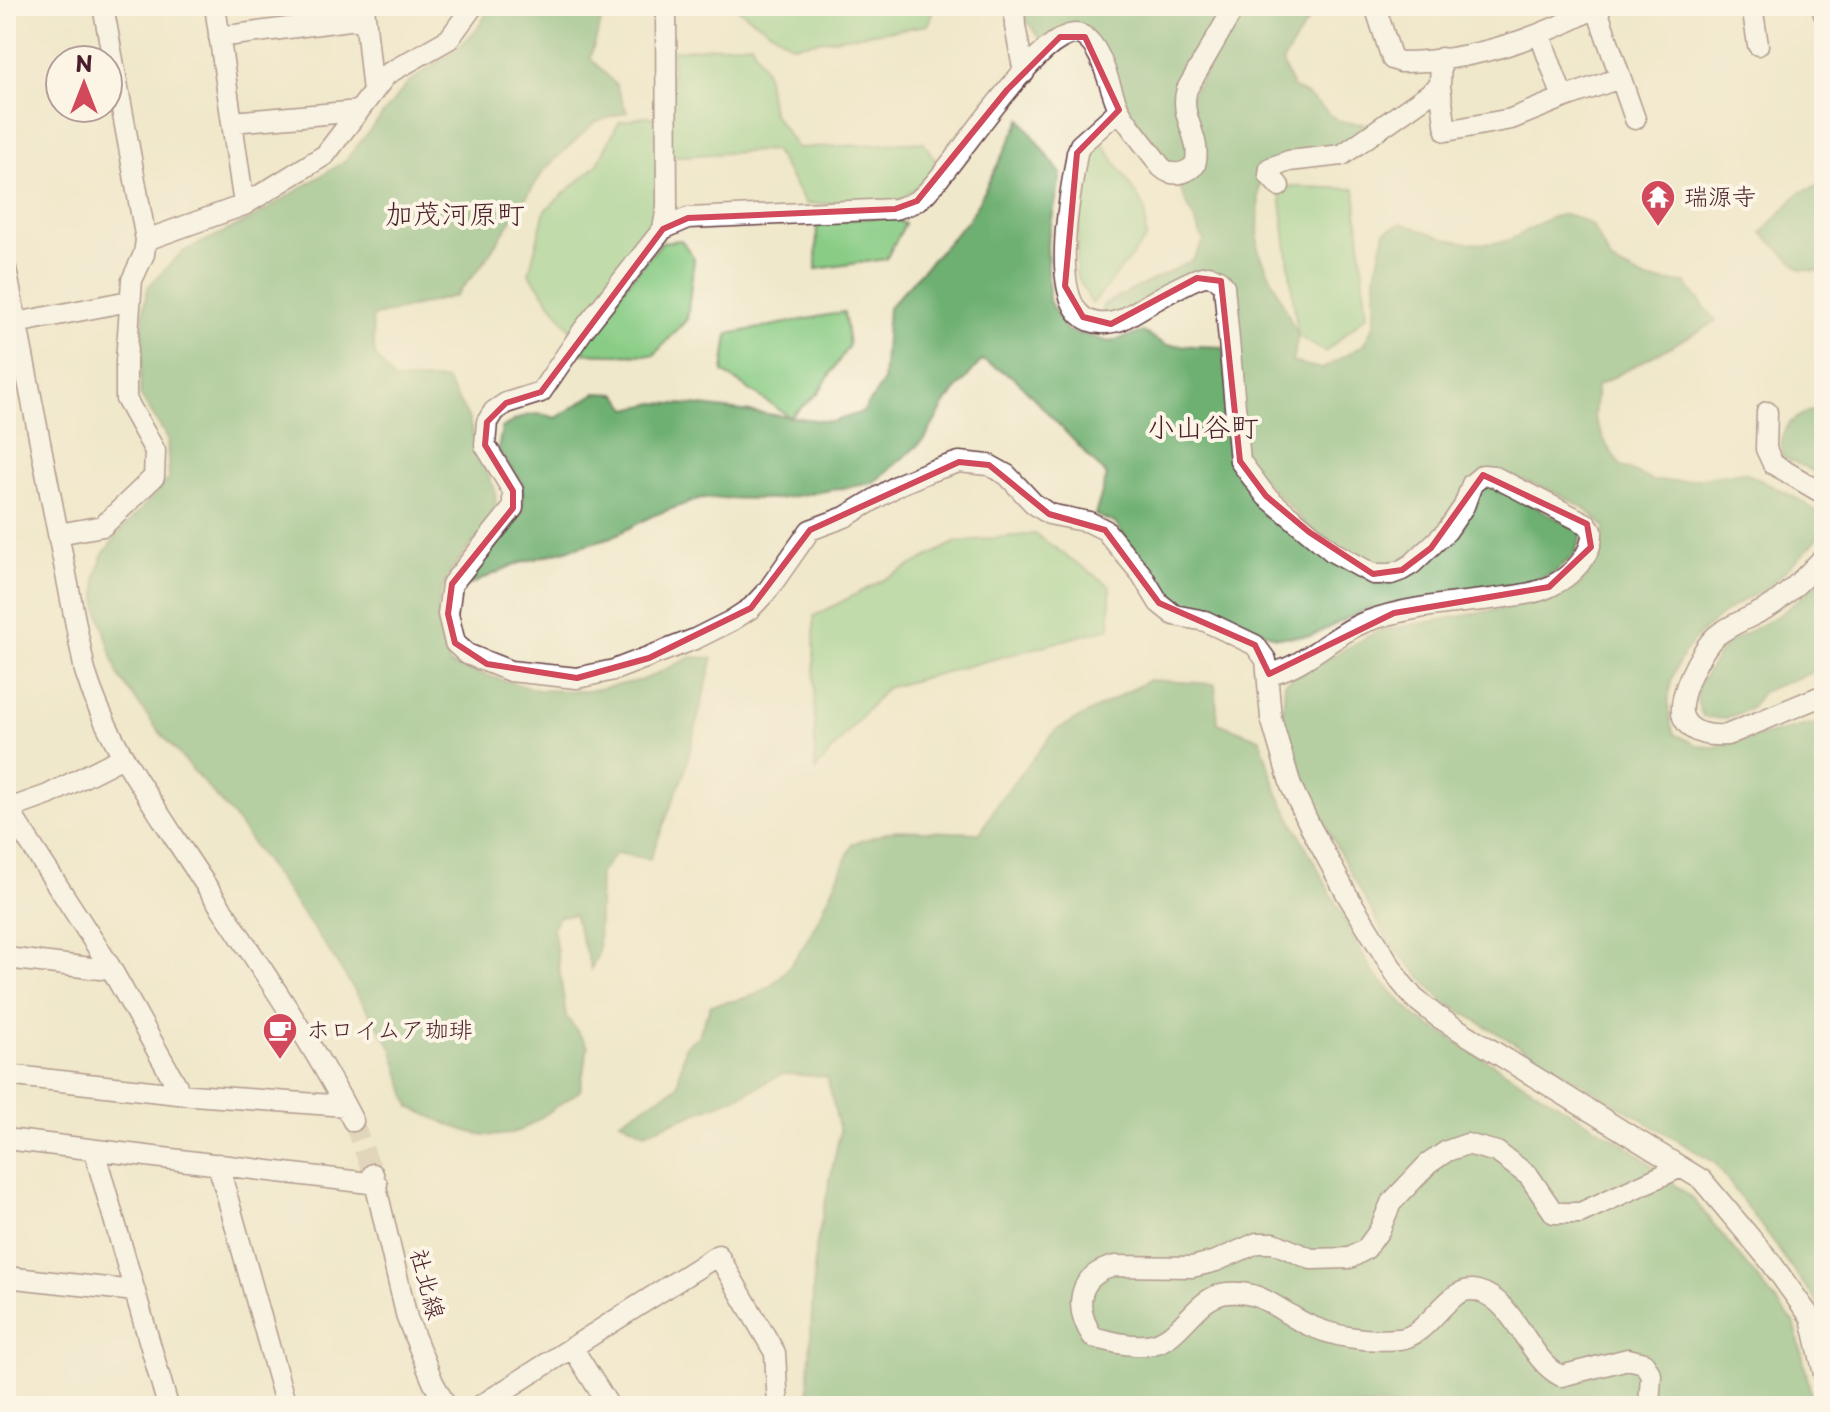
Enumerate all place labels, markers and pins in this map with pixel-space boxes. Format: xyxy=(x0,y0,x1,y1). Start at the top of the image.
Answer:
place label: 瑞源寺 xyxy=(1684,177,1756,213)
temple icon: 瑞源寺 xyxy=(1639,178,1677,228)
place label: ホロイムア珈琲 xyxy=(306,1010,473,1046)
cafe icon: ホロイムア珈琲 xyxy=(261,1011,299,1061)

